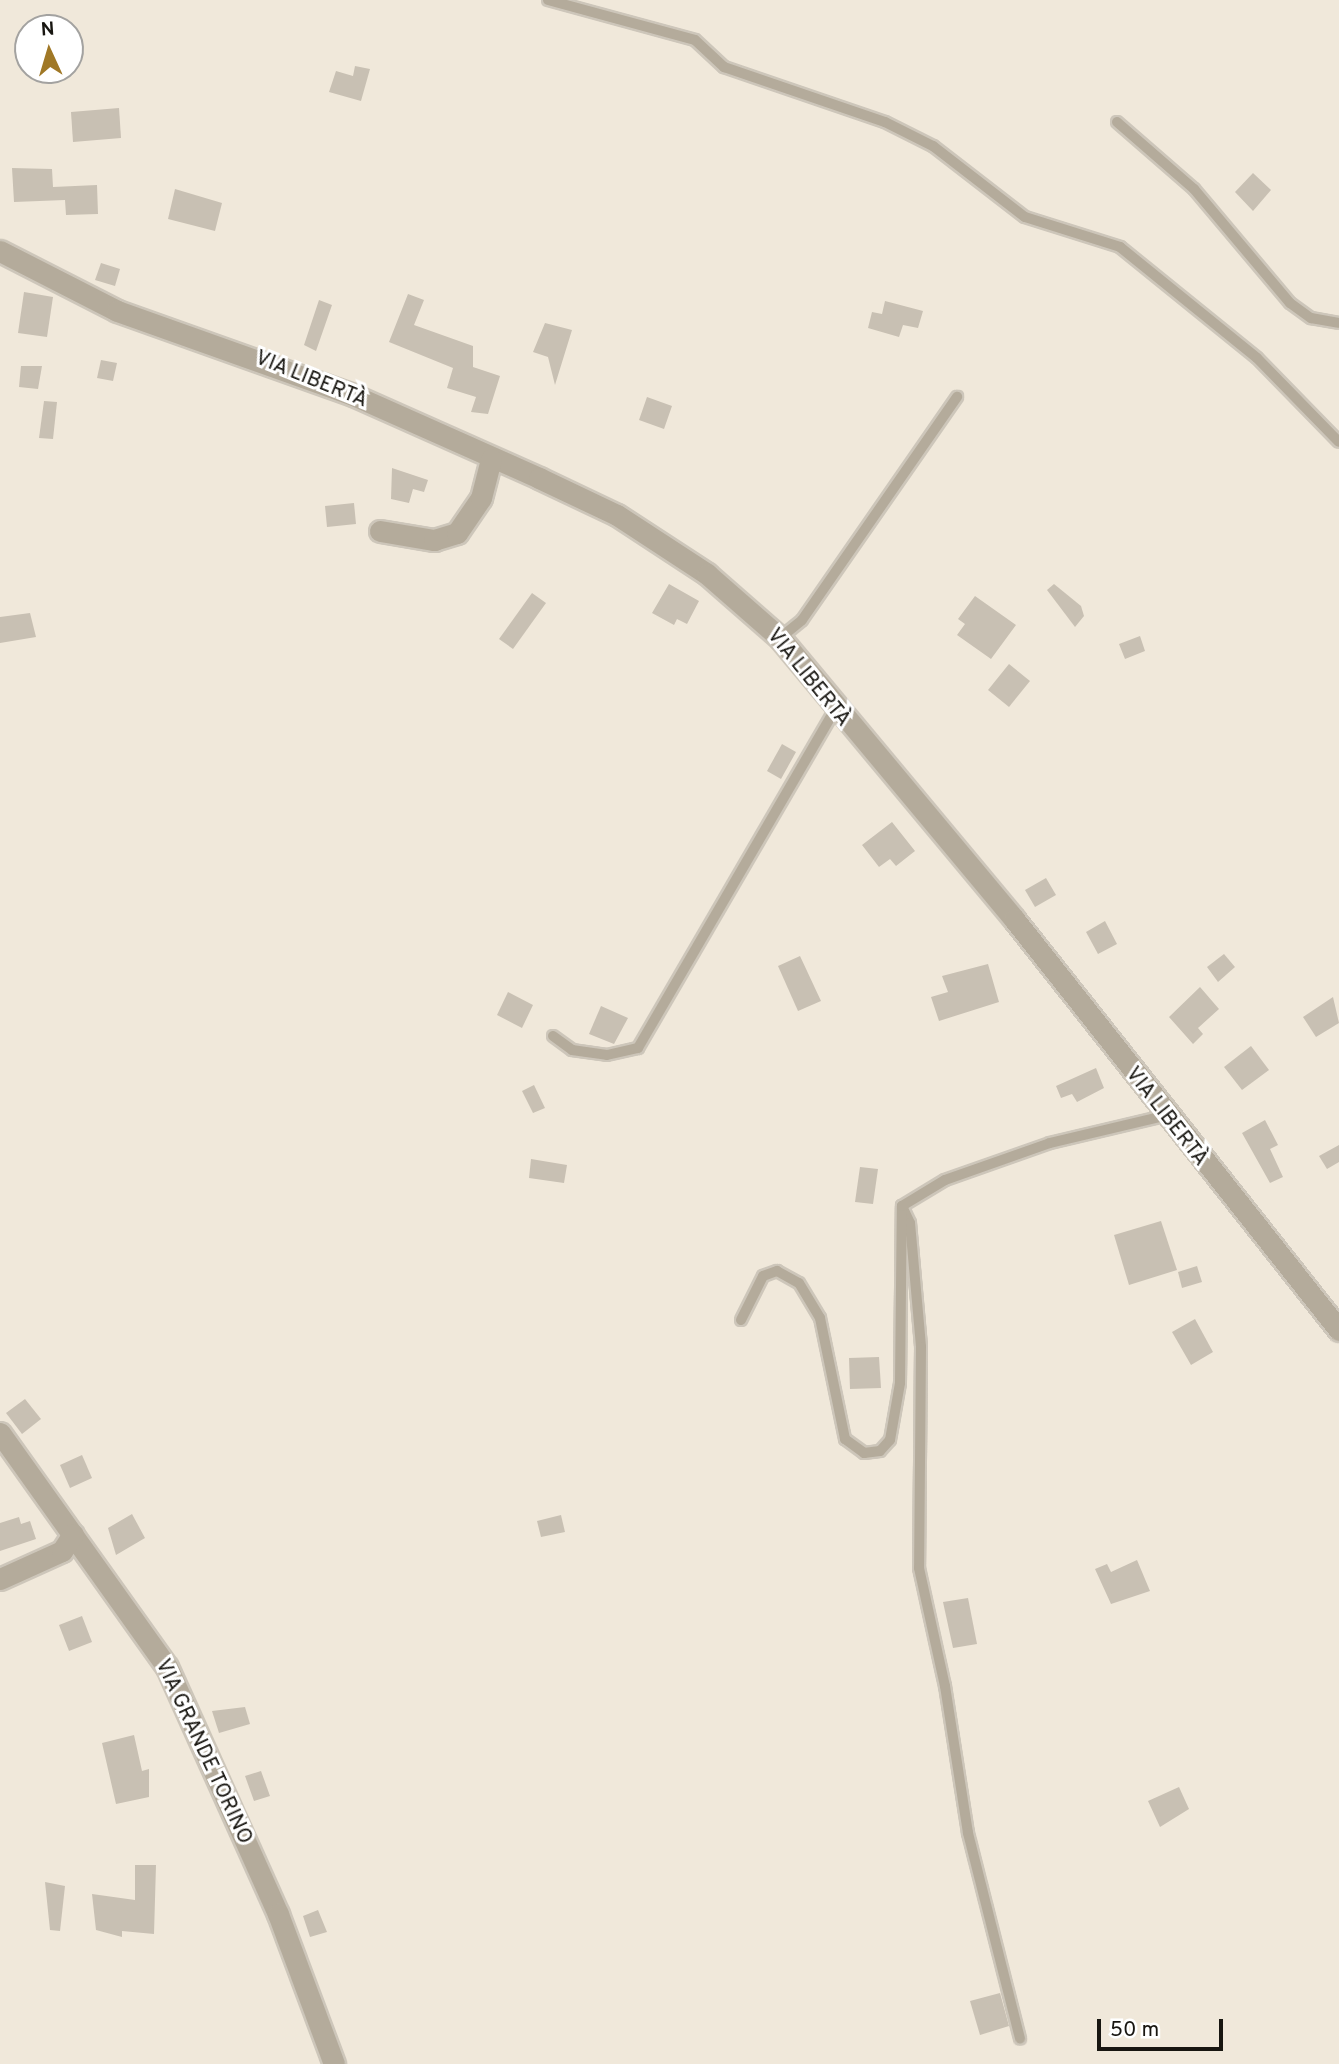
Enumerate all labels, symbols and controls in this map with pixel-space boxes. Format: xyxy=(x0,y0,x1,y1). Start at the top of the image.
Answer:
north arrow xyxy=(14,14,84,84)
text: N xyxy=(40,18,55,42)
street label: VIA LIBERTÀ xyxy=(251,346,371,414)
street label: VIA LIBERTÀ xyxy=(761,624,855,732)
street label: VIA LIBERTÀ xyxy=(1119,1062,1213,1172)
street label: VIA GRANDE TORINO xyxy=(149,1655,257,1849)
scale bar xyxy=(1101,2004,1227,2048)
text: 50 m xyxy=(1110,2017,1159,2044)

